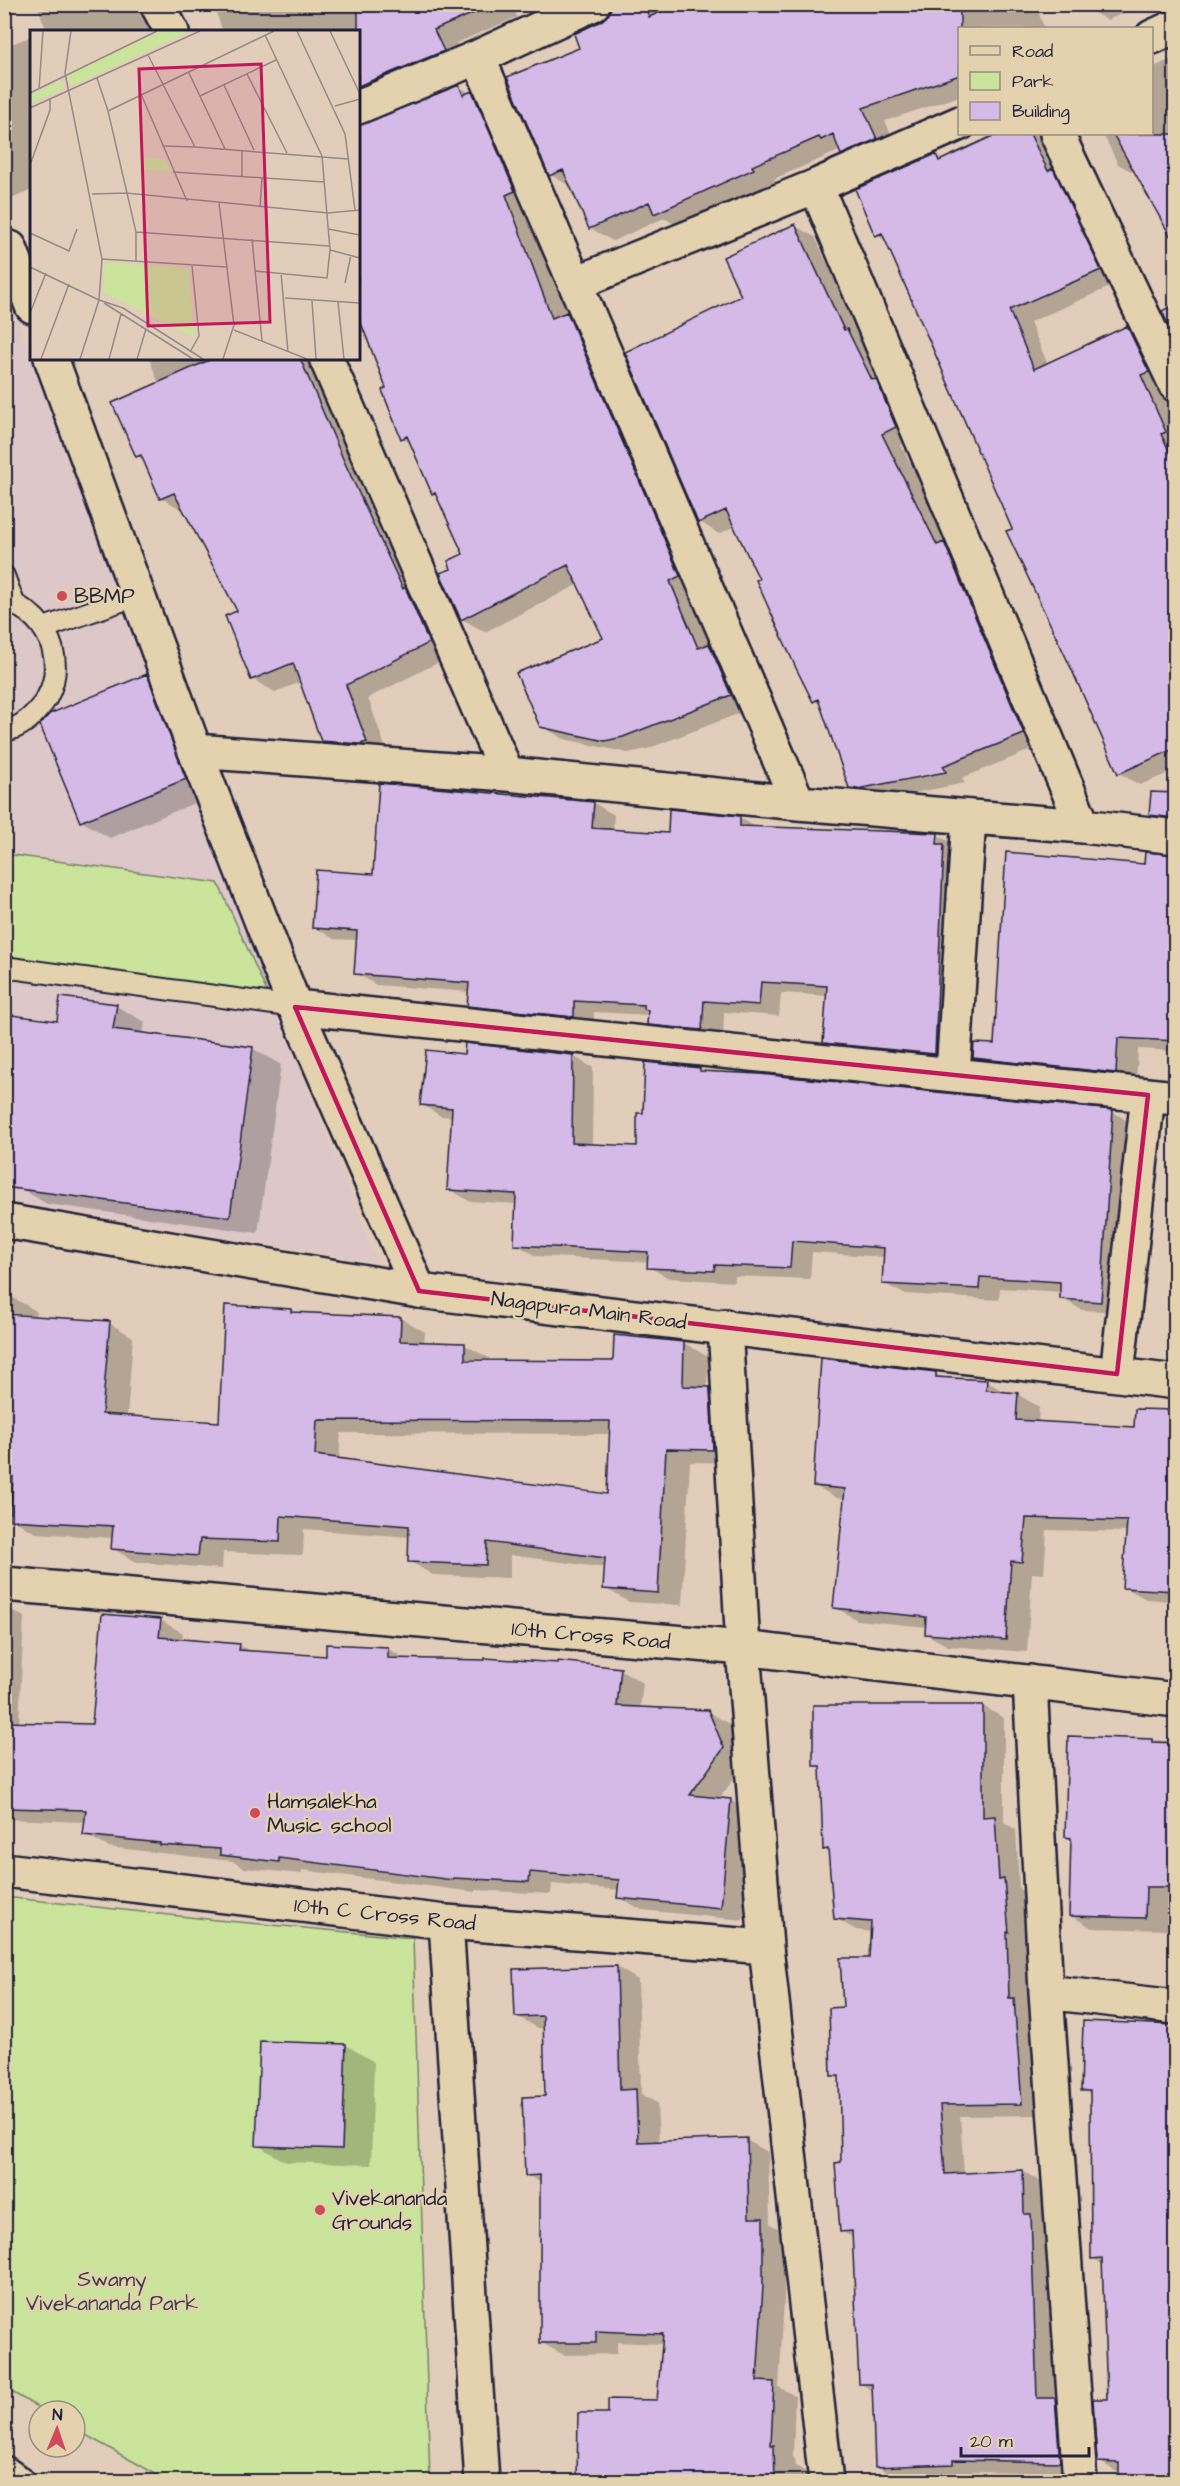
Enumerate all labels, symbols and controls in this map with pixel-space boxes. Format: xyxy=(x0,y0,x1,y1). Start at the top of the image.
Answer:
legend xyxy=(958,27,1153,135)
inset map xyxy=(30,30,360,360)
text: Road xyxy=(1012,39,1053,64)
text: Park xyxy=(1012,69,1054,94)
text: Building xyxy=(1012,99,1070,125)
place label: BBMP xyxy=(74,582,135,611)
marker: BBMP xyxy=(55,589,69,603)
street label: Nagapura Main Road xyxy=(489,1284,689,1339)
street label: 10th Cross Road xyxy=(510,1614,672,1657)
place label: Hamsalekha Music school xyxy=(267,1787,392,1840)
marker: Hamsalekha Music school xyxy=(248,1806,262,1820)
street label: 10th C Cross Road xyxy=(293,1891,477,1938)
place label: Vivekananda Grounds xyxy=(332,2184,448,2237)
marker: Vivekananda Grounds xyxy=(313,2203,327,2217)
park label: Swamy Vivekananda Park xyxy=(26,2265,198,2318)
north arrow xyxy=(27,2399,87,2459)
text: N xyxy=(52,2404,63,2426)
scale bar xyxy=(961,2420,1088,2458)
text: 20 m xyxy=(970,2429,1013,2454)

